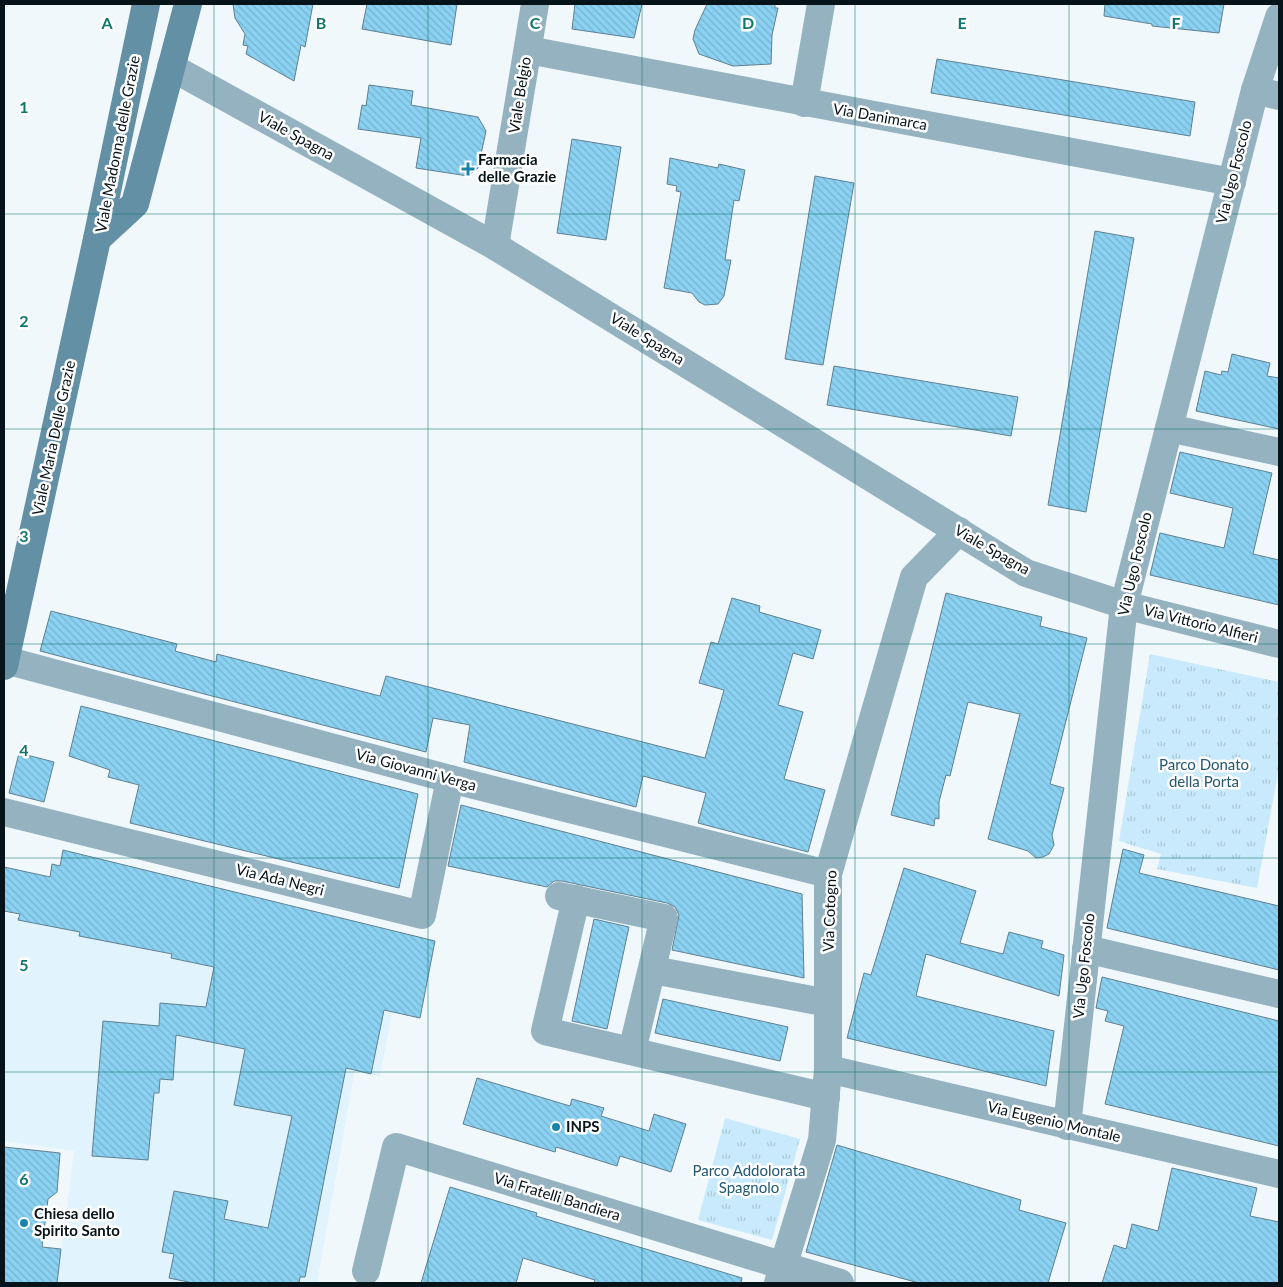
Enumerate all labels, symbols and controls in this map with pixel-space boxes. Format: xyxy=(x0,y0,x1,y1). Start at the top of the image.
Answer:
text: A xyxy=(100,13,113,32)
text: B xyxy=(316,13,326,32)
text: C xyxy=(530,13,541,32)
text: D xyxy=(742,13,754,32)
text: E xyxy=(957,13,967,32)
text: F xyxy=(1171,13,1181,32)
street label: Viale Madonna delle Grazie xyxy=(91,54,143,234)
street label: Viale Belgio xyxy=(504,55,534,135)
text: 1 xyxy=(19,97,29,116)
street label: Via Danimarca xyxy=(832,99,929,133)
street label: Viale Spagna xyxy=(255,107,338,163)
street label: Via Ugo Foscolo xyxy=(1211,118,1255,225)
place label: Farmacia delle Grazie xyxy=(478,150,556,185)
marker: Farmacia delle Grazie xyxy=(462,163,474,175)
street label: Viale Spagna xyxy=(607,308,688,368)
text: 2 xyxy=(19,311,29,330)
street label: Viale Maria Delle Grazie xyxy=(28,359,78,517)
street label: Via Ugo Foscolo xyxy=(1113,510,1155,618)
street label: Viale Spagna xyxy=(952,520,1033,578)
text: 3 xyxy=(19,526,29,545)
street label: Via Vittorio Alfieri xyxy=(1142,600,1260,646)
text: 4 xyxy=(19,740,29,759)
street label: Via Giovanni Verga xyxy=(354,744,478,794)
park label: Parco Donato della Porta xyxy=(1159,755,1249,790)
street label: Via Ada Negri xyxy=(234,859,326,899)
street label: Via Cotogno xyxy=(819,870,839,952)
street label: Via Ugo Foscolo xyxy=(1069,912,1098,1020)
text: 5 xyxy=(19,955,29,974)
street label: Via Eugenio Montale xyxy=(986,1097,1123,1145)
place label: INPS xyxy=(566,1117,600,1135)
marker: INPS xyxy=(550,1121,562,1133)
park label: Parco Addolorata Spagnolo xyxy=(692,1161,806,1196)
street label: Via Fratelli Bandiera xyxy=(492,1168,623,1224)
text: 6 xyxy=(19,1169,29,1188)
place label: Chiesa dello Spirito Santo xyxy=(34,1204,120,1239)
marker: Chiesa dello Spirito Santo xyxy=(18,1217,30,1229)

